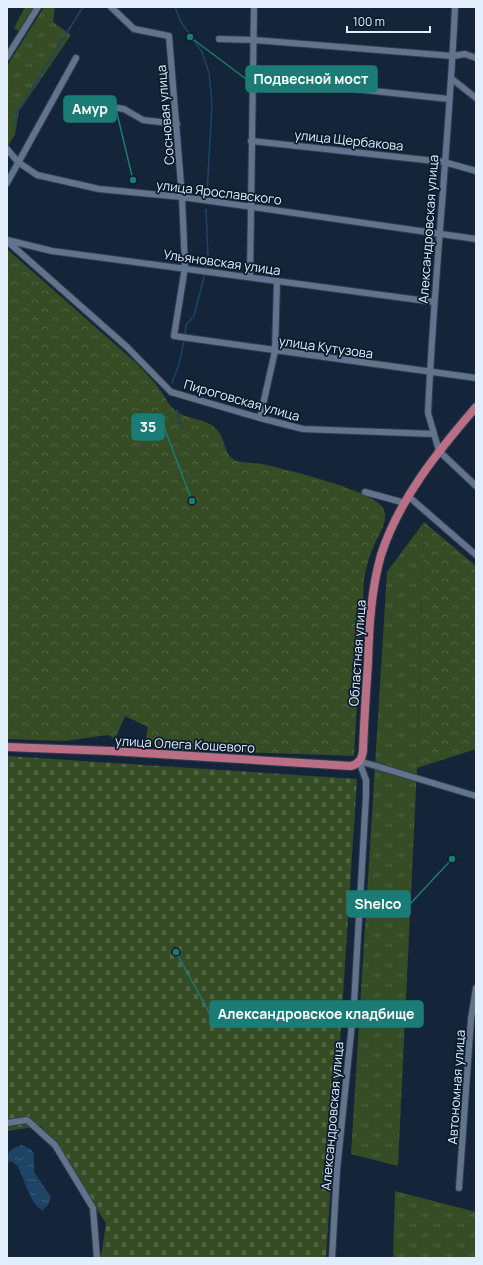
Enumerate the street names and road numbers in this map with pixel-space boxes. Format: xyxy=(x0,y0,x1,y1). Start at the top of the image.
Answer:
street label: Сосновая улица xyxy=(152,64,178,166)
street label: улица Щербакова xyxy=(294,125,404,155)
street label: Александровская улица xyxy=(414,154,442,304)
street label: улица Ярославского xyxy=(155,175,283,209)
street label: Ульяновская улица xyxy=(162,245,282,279)
street label: улица Кутузова xyxy=(278,331,374,363)
street label: Пироговская улица xyxy=(182,375,302,425)
street label: Областная улица xyxy=(344,599,370,707)
street label: улица Олега Кошевого xyxy=(115,731,256,757)
street label: Автономная улица xyxy=(443,1029,469,1145)
street label: Александровская улица xyxy=(317,1041,347,1191)

